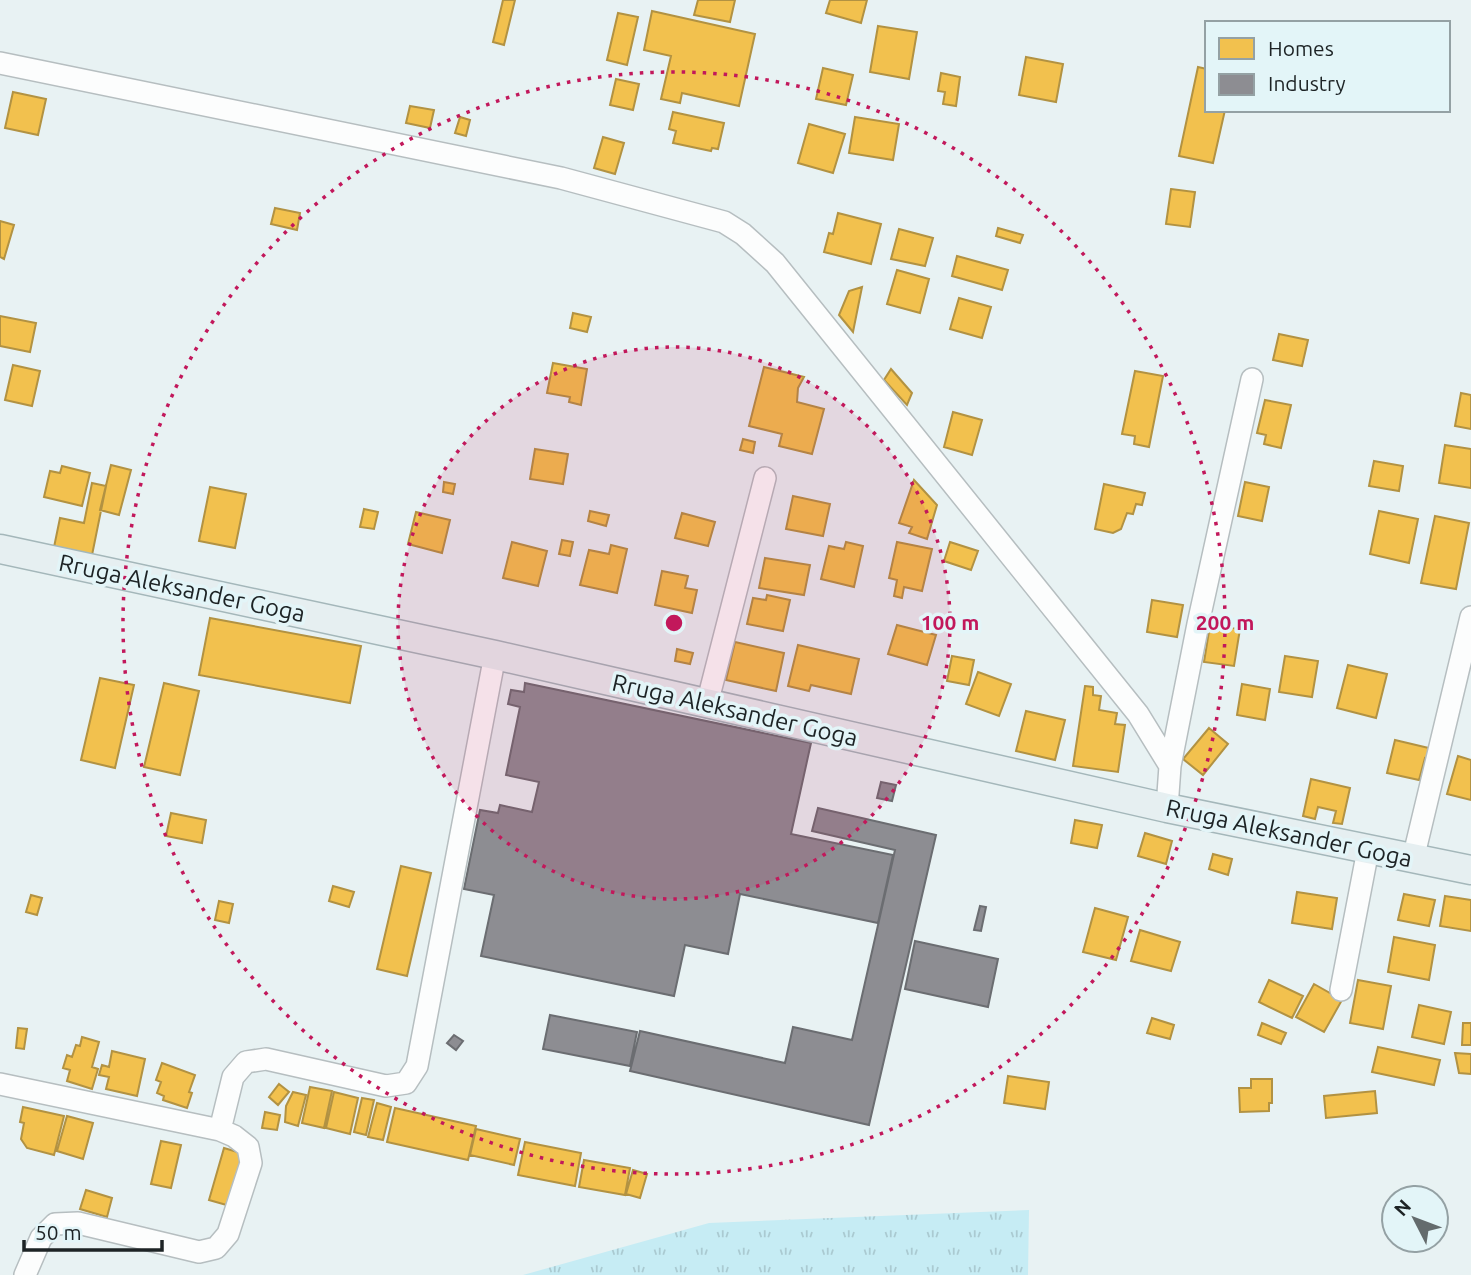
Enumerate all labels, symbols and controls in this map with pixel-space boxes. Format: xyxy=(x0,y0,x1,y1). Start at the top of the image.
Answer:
legend xyxy=(1205,21,1450,112)
text: Homes xyxy=(1268,36,1334,60)
text: Industry xyxy=(1268,71,1346,95)
street label: Rruga Aleksander Goga xyxy=(56,549,308,627)
text: 100 m xyxy=(921,610,979,634)
text: 200 m xyxy=(1196,610,1254,634)
centre of rings xyxy=(662,611,686,635)
street label: Rruga Aleksander Goga xyxy=(610,669,860,751)
street label: Rruga Aleksander Goga xyxy=(1163,794,1415,872)
north arrow xyxy=(1380,1184,1450,1254)
text: N xyxy=(1389,1195,1415,1220)
scale bar xyxy=(24,1208,163,1252)
text: 50 m xyxy=(35,1220,82,1244)

